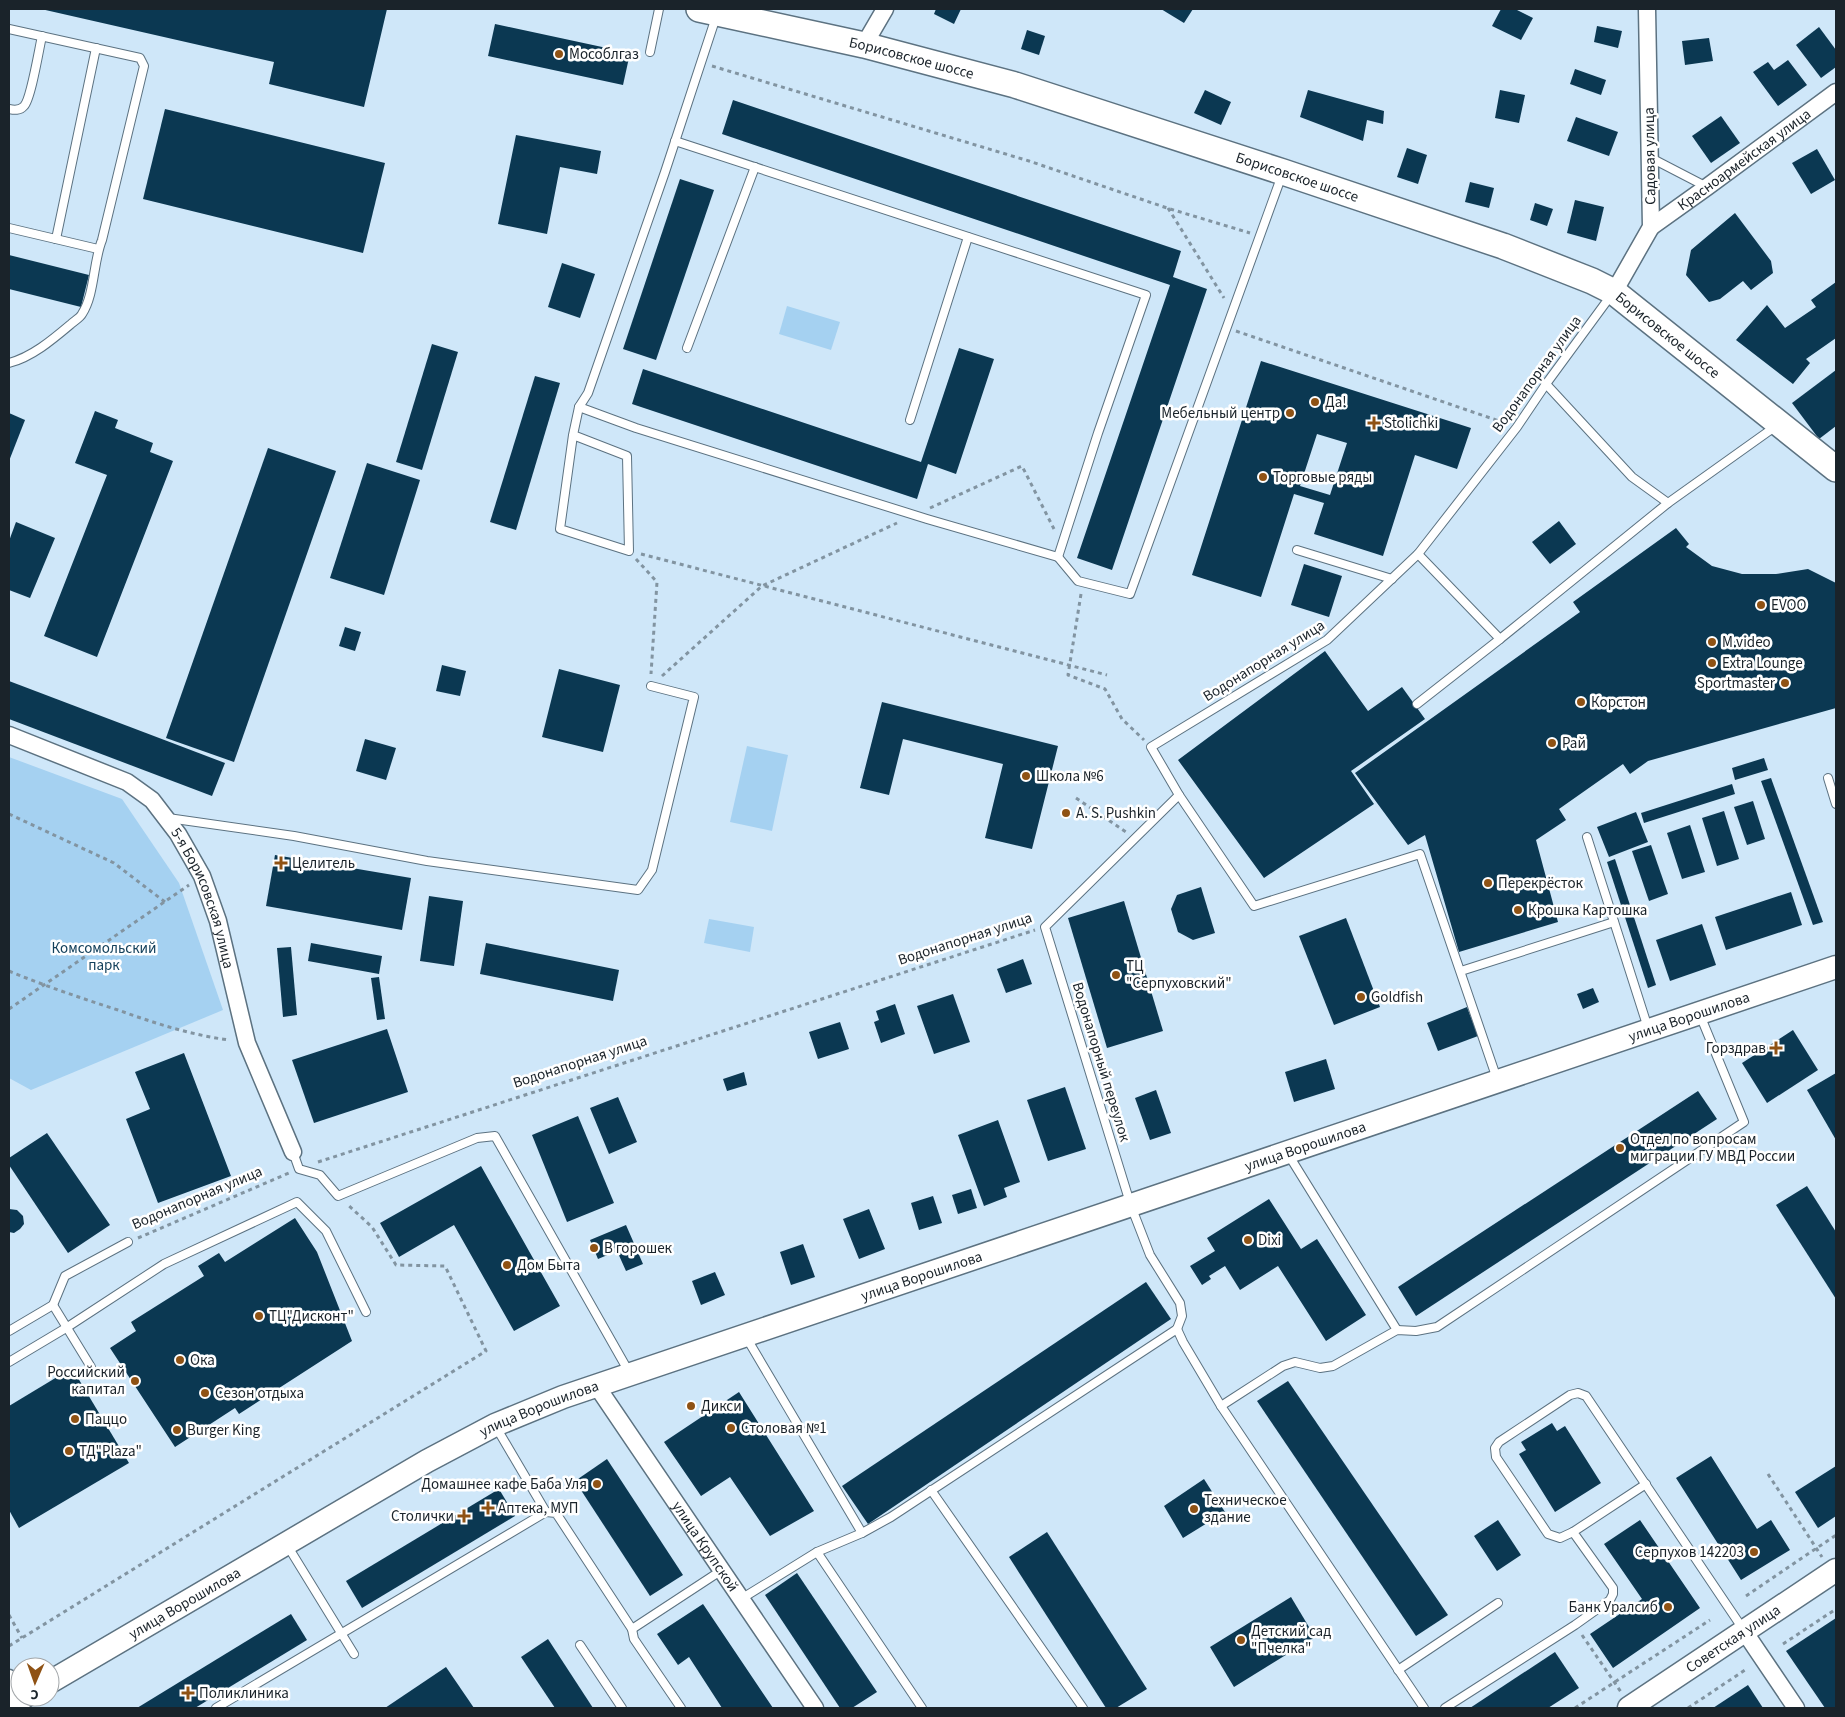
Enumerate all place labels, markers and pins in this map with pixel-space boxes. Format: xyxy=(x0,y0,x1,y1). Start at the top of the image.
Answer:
place label: Мособлгаз xyxy=(569,44,639,65)
marker: Мособлгаз xyxy=(553,48,565,60)
place label: Да! xyxy=(1325,392,1347,413)
marker: Да! xyxy=(1309,396,1321,408)
place label: Мебельный центр xyxy=(1161,403,1280,424)
marker: Мебельный центр xyxy=(1284,407,1296,419)
place label: Stolichki xyxy=(1384,413,1438,434)
marker: Stolichki xyxy=(1368,417,1380,429)
place label: Торговые ряды xyxy=(1273,467,1372,488)
marker: Торговые ряды xyxy=(1257,471,1269,483)
place label: EVOO xyxy=(1771,595,1806,616)
marker: EVOO xyxy=(1755,599,1767,611)
place label: M.video xyxy=(1722,632,1771,653)
marker: M.video xyxy=(1706,636,1718,648)
place label: Extra Lounge xyxy=(1722,653,1803,674)
marker: Extra Lounge xyxy=(1706,657,1718,669)
place label: Sportmaster xyxy=(1697,673,1776,694)
marker: Sportmaster xyxy=(1779,677,1791,689)
place label: Корстон xyxy=(1591,692,1646,713)
marker: Корстон xyxy=(1575,696,1587,708)
place label: Рай xyxy=(1562,733,1586,754)
marker: Рай xyxy=(1546,737,1558,749)
place label: Школа №6 xyxy=(1036,766,1104,787)
marker: Школа №6 xyxy=(1020,770,1032,782)
place label: A. S. Pushkin xyxy=(1076,803,1156,824)
marker: A. S. Pushkin xyxy=(1060,807,1072,819)
place label: Целитель xyxy=(292,853,355,874)
marker: Целитель xyxy=(274,856,288,870)
place label: Перекрёсток xyxy=(1498,873,1584,894)
marker: Перекрёсток xyxy=(1482,877,1494,889)
place label: Крошка Картошка xyxy=(1528,900,1647,921)
marker: Крошка Картошка xyxy=(1512,904,1524,916)
place label: ТЦ "Серпуховский" xyxy=(1126,956,1232,994)
marker: ТЦ "Серпуховский" xyxy=(1110,969,1122,981)
place label: Goldfish xyxy=(1371,987,1423,1008)
marker: Goldfish xyxy=(1355,991,1367,1003)
place label: Горздрав xyxy=(1706,1038,1766,1059)
marker: Горздрав xyxy=(1770,1042,1782,1054)
place label: Отдел по вопросам миграции ГУ МВД России xyxy=(1630,1129,1795,1167)
marker: Отдел по вопросам миграции ГУ МВД России xyxy=(1614,1142,1626,1154)
place label: Dixi xyxy=(1258,1230,1281,1251)
marker: Dixi xyxy=(1242,1234,1254,1246)
place label: В горошек xyxy=(604,1238,673,1259)
marker: В горошек xyxy=(588,1242,600,1254)
place label: Дом Быта xyxy=(517,1255,580,1276)
marker: Дом Быта xyxy=(501,1259,513,1271)
place label: ТЦ"Дисконт" xyxy=(269,1306,354,1327)
marker: ТЦ"Дисконт" xyxy=(253,1310,265,1322)
place label: Ока xyxy=(190,1350,215,1371)
marker: Ока xyxy=(174,1354,186,1366)
place label: Российский капитал xyxy=(47,1362,125,1400)
marker: Российский капитал xyxy=(129,1375,141,1387)
place label: Сезон отдыха xyxy=(215,1383,304,1404)
marker: Сезон отдыха xyxy=(199,1387,211,1399)
place label: Дикси xyxy=(701,1396,742,1417)
marker: Дикси xyxy=(685,1400,697,1412)
place label: Паццо xyxy=(85,1409,127,1430)
marker: Паццо xyxy=(69,1413,81,1425)
place label: Столовая №1 xyxy=(741,1418,827,1439)
place label: Burger King xyxy=(187,1420,261,1441)
marker: Столовая №1 xyxy=(725,1422,737,1434)
marker: Burger King xyxy=(171,1424,183,1436)
place label: ТД"Plaza" xyxy=(79,1441,142,1462)
marker: ТД"Plaza" xyxy=(63,1445,75,1457)
place label: Домашнее кафе Баба Уля xyxy=(421,1474,587,1495)
marker: Домашнее кафе Баба Уля xyxy=(591,1478,603,1490)
place label: Техническое здание xyxy=(1204,1490,1287,1528)
place label: Аптека, МУП xyxy=(498,1498,578,1519)
marker: Аптека, МУП xyxy=(482,1502,494,1514)
marker: Техническое здание xyxy=(1188,1503,1200,1515)
place label: Столички xyxy=(391,1506,454,1527)
marker: Столички xyxy=(458,1510,470,1522)
place label: Серпухов 142203 xyxy=(1635,1542,1744,1563)
marker: Серпухов 142203 xyxy=(1748,1546,1760,1558)
place label: Банк Уралсиб xyxy=(1569,1597,1658,1618)
marker: Банк Уралсиб xyxy=(1662,1601,1674,1613)
place label: Детский сад "Пчелка" xyxy=(1251,1621,1331,1659)
marker: Детский сад "Пчелка" xyxy=(1235,1634,1247,1646)
place label: Поликлиника xyxy=(199,1683,289,1704)
marker: Поликлиника xyxy=(181,1686,195,1700)

